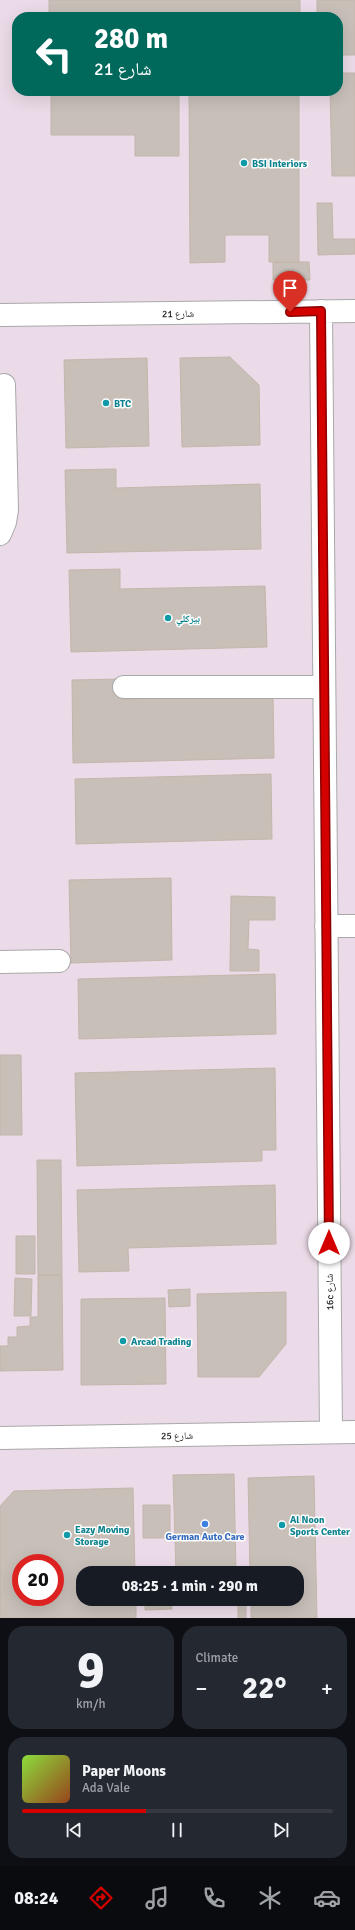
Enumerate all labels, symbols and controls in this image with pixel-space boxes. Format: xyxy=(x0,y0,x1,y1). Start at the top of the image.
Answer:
text: 280 m xyxy=(94,22,168,56)
icon: left xyxy=(28,28,80,80)
text: شارع 21 xyxy=(94,58,152,80)
marker: BSI Interiors xyxy=(239,158,249,168)
place label: BSI Interiors xyxy=(252,158,308,170)
pin xyxy=(273,271,307,312)
icon: arrive xyxy=(279,277,301,299)
street label: شارع 21 xyxy=(162,308,195,320)
marker: BTC xyxy=(101,398,111,408)
place label: BTC xyxy=(114,398,131,410)
marker: بيركلي xyxy=(163,613,173,623)
place label: بيركلي xyxy=(176,613,200,626)
position arrow xyxy=(308,1222,350,1264)
street label: 16c شارع xyxy=(324,1273,336,1310)
marker: Arcad Trading xyxy=(118,1336,128,1346)
place label: Arcad Trading xyxy=(131,1336,192,1348)
street label: شارع 25 xyxy=(161,1430,194,1442)
place label: Al Noon Sports Center xyxy=(290,1514,350,1538)
marker: German Auto Care xyxy=(200,1519,210,1529)
marker: Al Noon Sports Center xyxy=(277,1520,287,1530)
place label: Eazy Moving Storage xyxy=(75,1524,130,1548)
marker: Eazy Moving Storage xyxy=(62,1530,72,1540)
place label: German Auto Care xyxy=(165,1531,245,1543)
speed limit sign: 20 xyxy=(12,1554,64,1606)
text: 08:25 · 1 min · 290 m xyxy=(122,1577,258,1595)
text: 9 xyxy=(77,1638,105,1702)
text: Climate xyxy=(196,1650,238,1666)
text: 22° xyxy=(242,1670,286,1707)
text: − xyxy=(196,1675,207,1702)
text: + xyxy=(321,1675,333,1702)
text: km/h xyxy=(76,1696,105,1712)
text: Paper Moons xyxy=(82,1762,166,1780)
text: Ada Vale xyxy=(82,1780,130,1796)
icon: previous xyxy=(63,1819,85,1841)
icon: pause xyxy=(166,1819,188,1841)
icon: next xyxy=(270,1819,292,1841)
icon: directions xyxy=(87,1884,115,1912)
icon: music xyxy=(143,1884,171,1912)
icon: phone xyxy=(200,1884,228,1912)
icon: climate xyxy=(256,1884,284,1912)
icon: car xyxy=(313,1884,341,1912)
text: 08:24 xyxy=(14,1887,58,1909)

